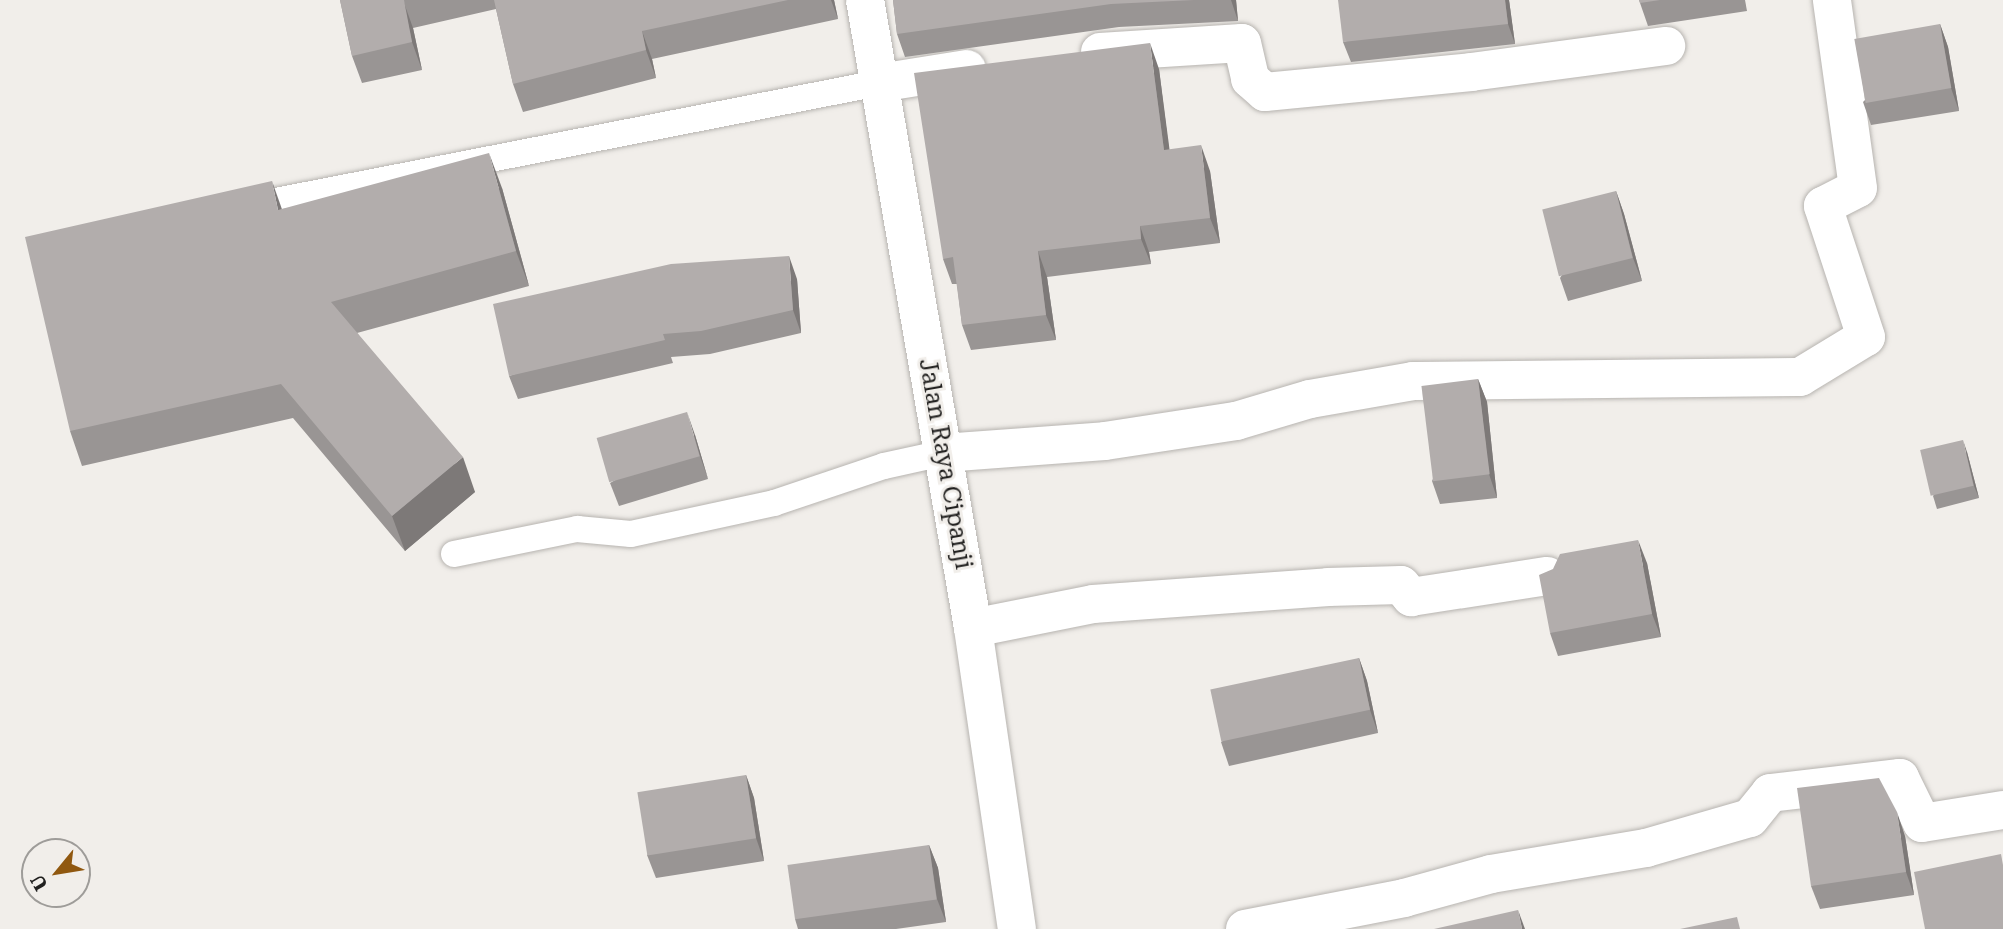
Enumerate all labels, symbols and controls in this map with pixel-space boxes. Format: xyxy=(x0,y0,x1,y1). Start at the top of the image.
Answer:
street label: Jalan Raya Cipanji xyxy=(912,356,978,572)
north arrow xyxy=(21,838,91,908)
text: U xyxy=(25,871,53,895)

